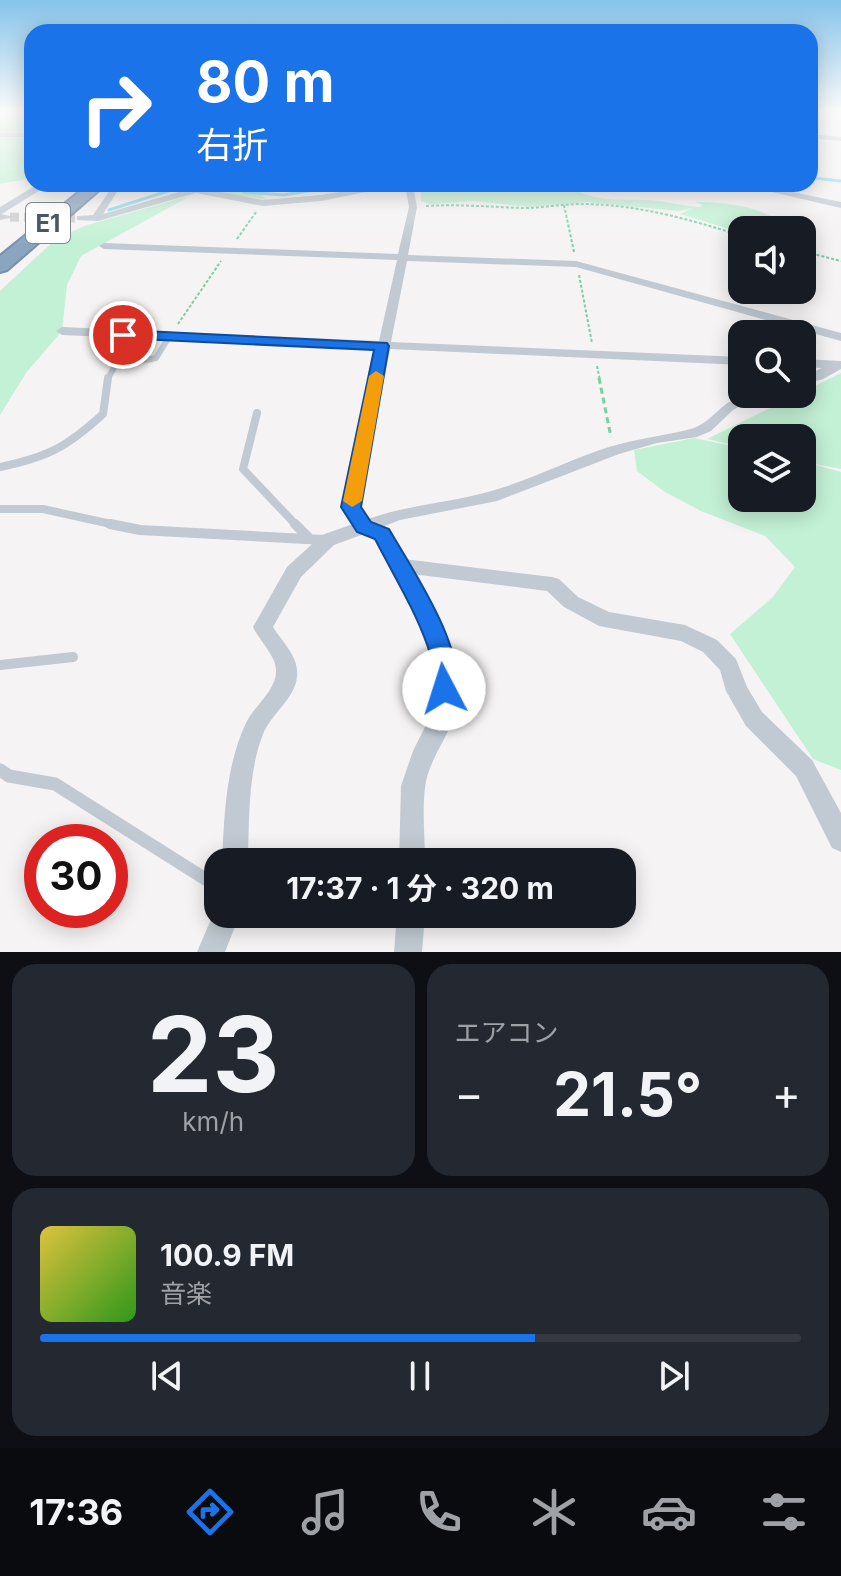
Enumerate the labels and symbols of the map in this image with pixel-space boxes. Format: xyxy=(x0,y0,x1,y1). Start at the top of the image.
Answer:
road number: E1 xyxy=(26,203,70,243)
pin xyxy=(89,301,157,369)
position arrow xyxy=(402,647,486,731)
speed limit sign: 30 xyxy=(24,824,128,928)

